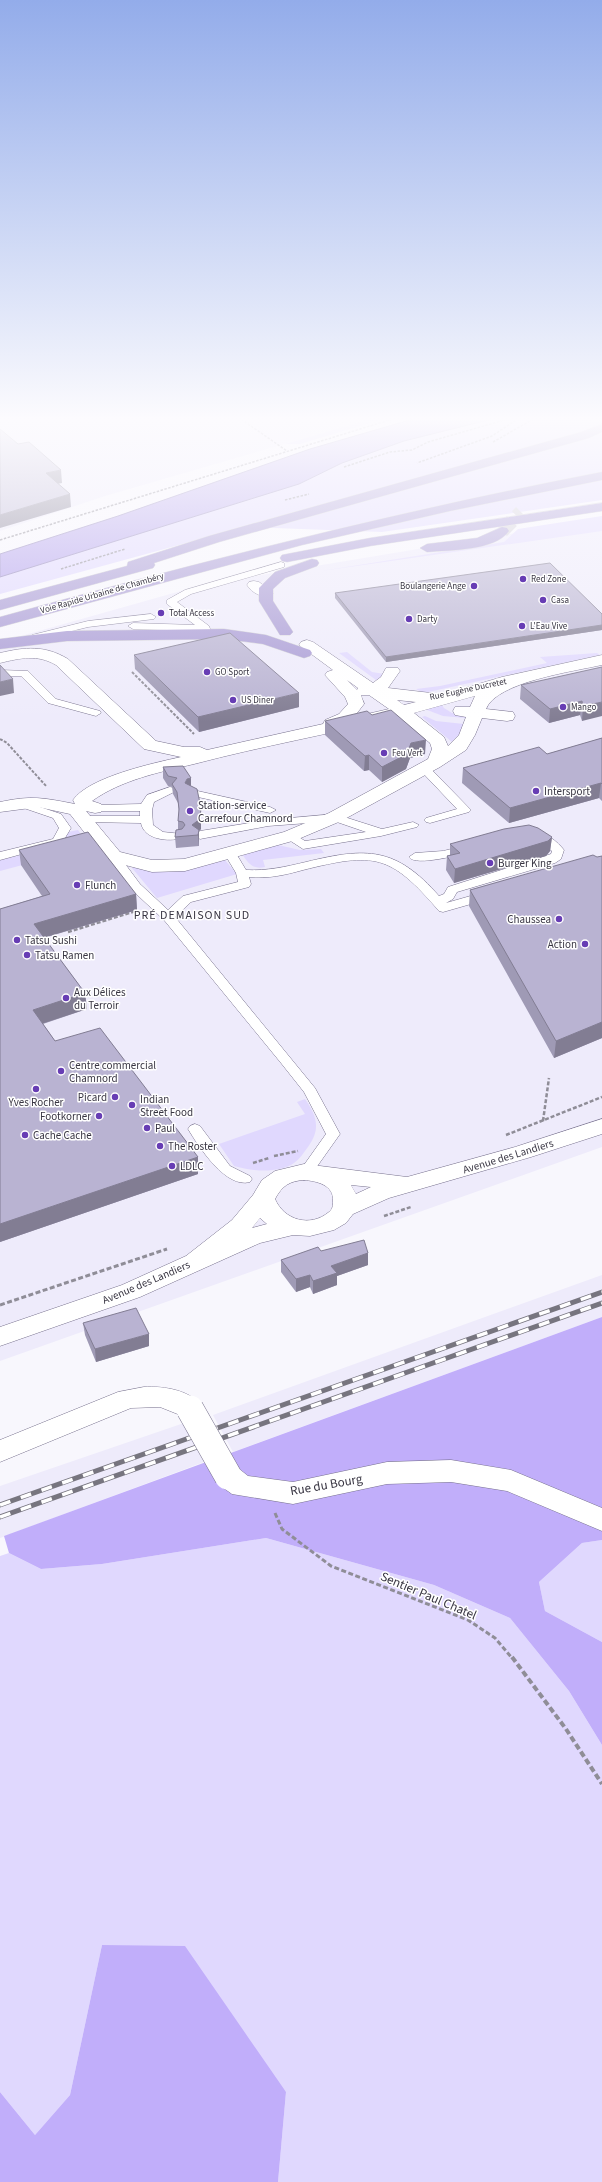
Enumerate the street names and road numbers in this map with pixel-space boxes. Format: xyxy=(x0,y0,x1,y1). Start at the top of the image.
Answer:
street label: Voie Rapide Urbaine de Chambéry xyxy=(39,569,166,617)
street label: Rue Eugène Ducretet xyxy=(428,675,508,704)
street label: Avenue des Landiers xyxy=(461,1135,556,1177)
street label: Avenue des Landiers xyxy=(100,1257,193,1308)
street label: Rue du Bourg xyxy=(289,1470,364,1500)
street label: Sentier Paul Chatel xyxy=(378,1568,479,1624)

